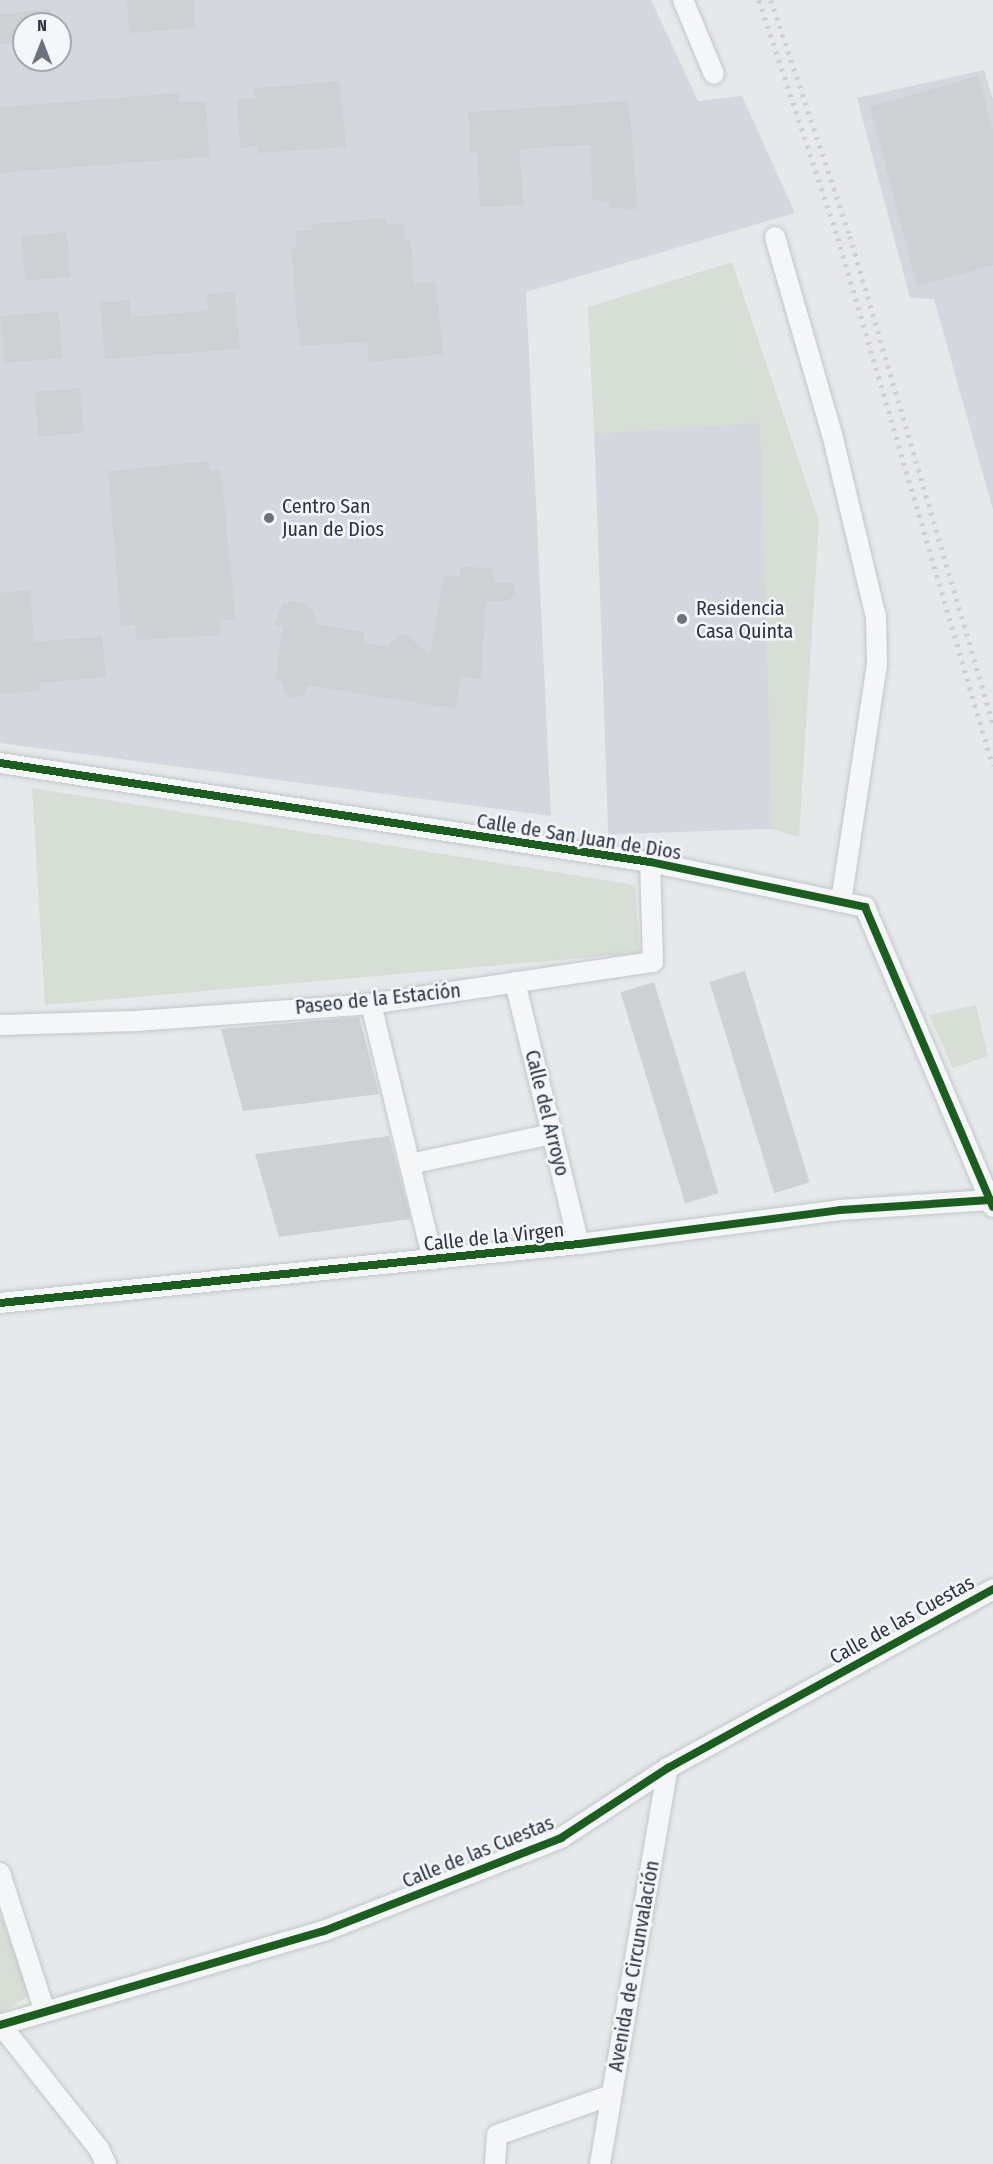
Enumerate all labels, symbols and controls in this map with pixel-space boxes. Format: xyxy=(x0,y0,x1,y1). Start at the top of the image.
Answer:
north arrow xyxy=(12,12,72,72)
text: N xyxy=(37,16,47,35)
place label: Centro San Juan de Dios xyxy=(282,494,384,541)
marker: Centro San Juan de Dios xyxy=(260,509,278,527)
place label: Residencia Casa Quinta xyxy=(696,596,793,643)
marker: Residencia Casa Quinta xyxy=(673,610,691,628)
street label: Calle de San Juan de Dios xyxy=(475,809,683,865)
street label: Paseo de la Estación xyxy=(294,978,462,1020)
street label: Calle del Arroyo xyxy=(520,1048,574,1178)
street label: Calle de la Virgen xyxy=(423,1218,565,1256)
street label: Calle de las Cuestas xyxy=(826,1570,978,1670)
street label: Calle de las Cuestas xyxy=(399,1811,557,1893)
street label: Avenida de Circunvalación xyxy=(604,1859,664,2073)

